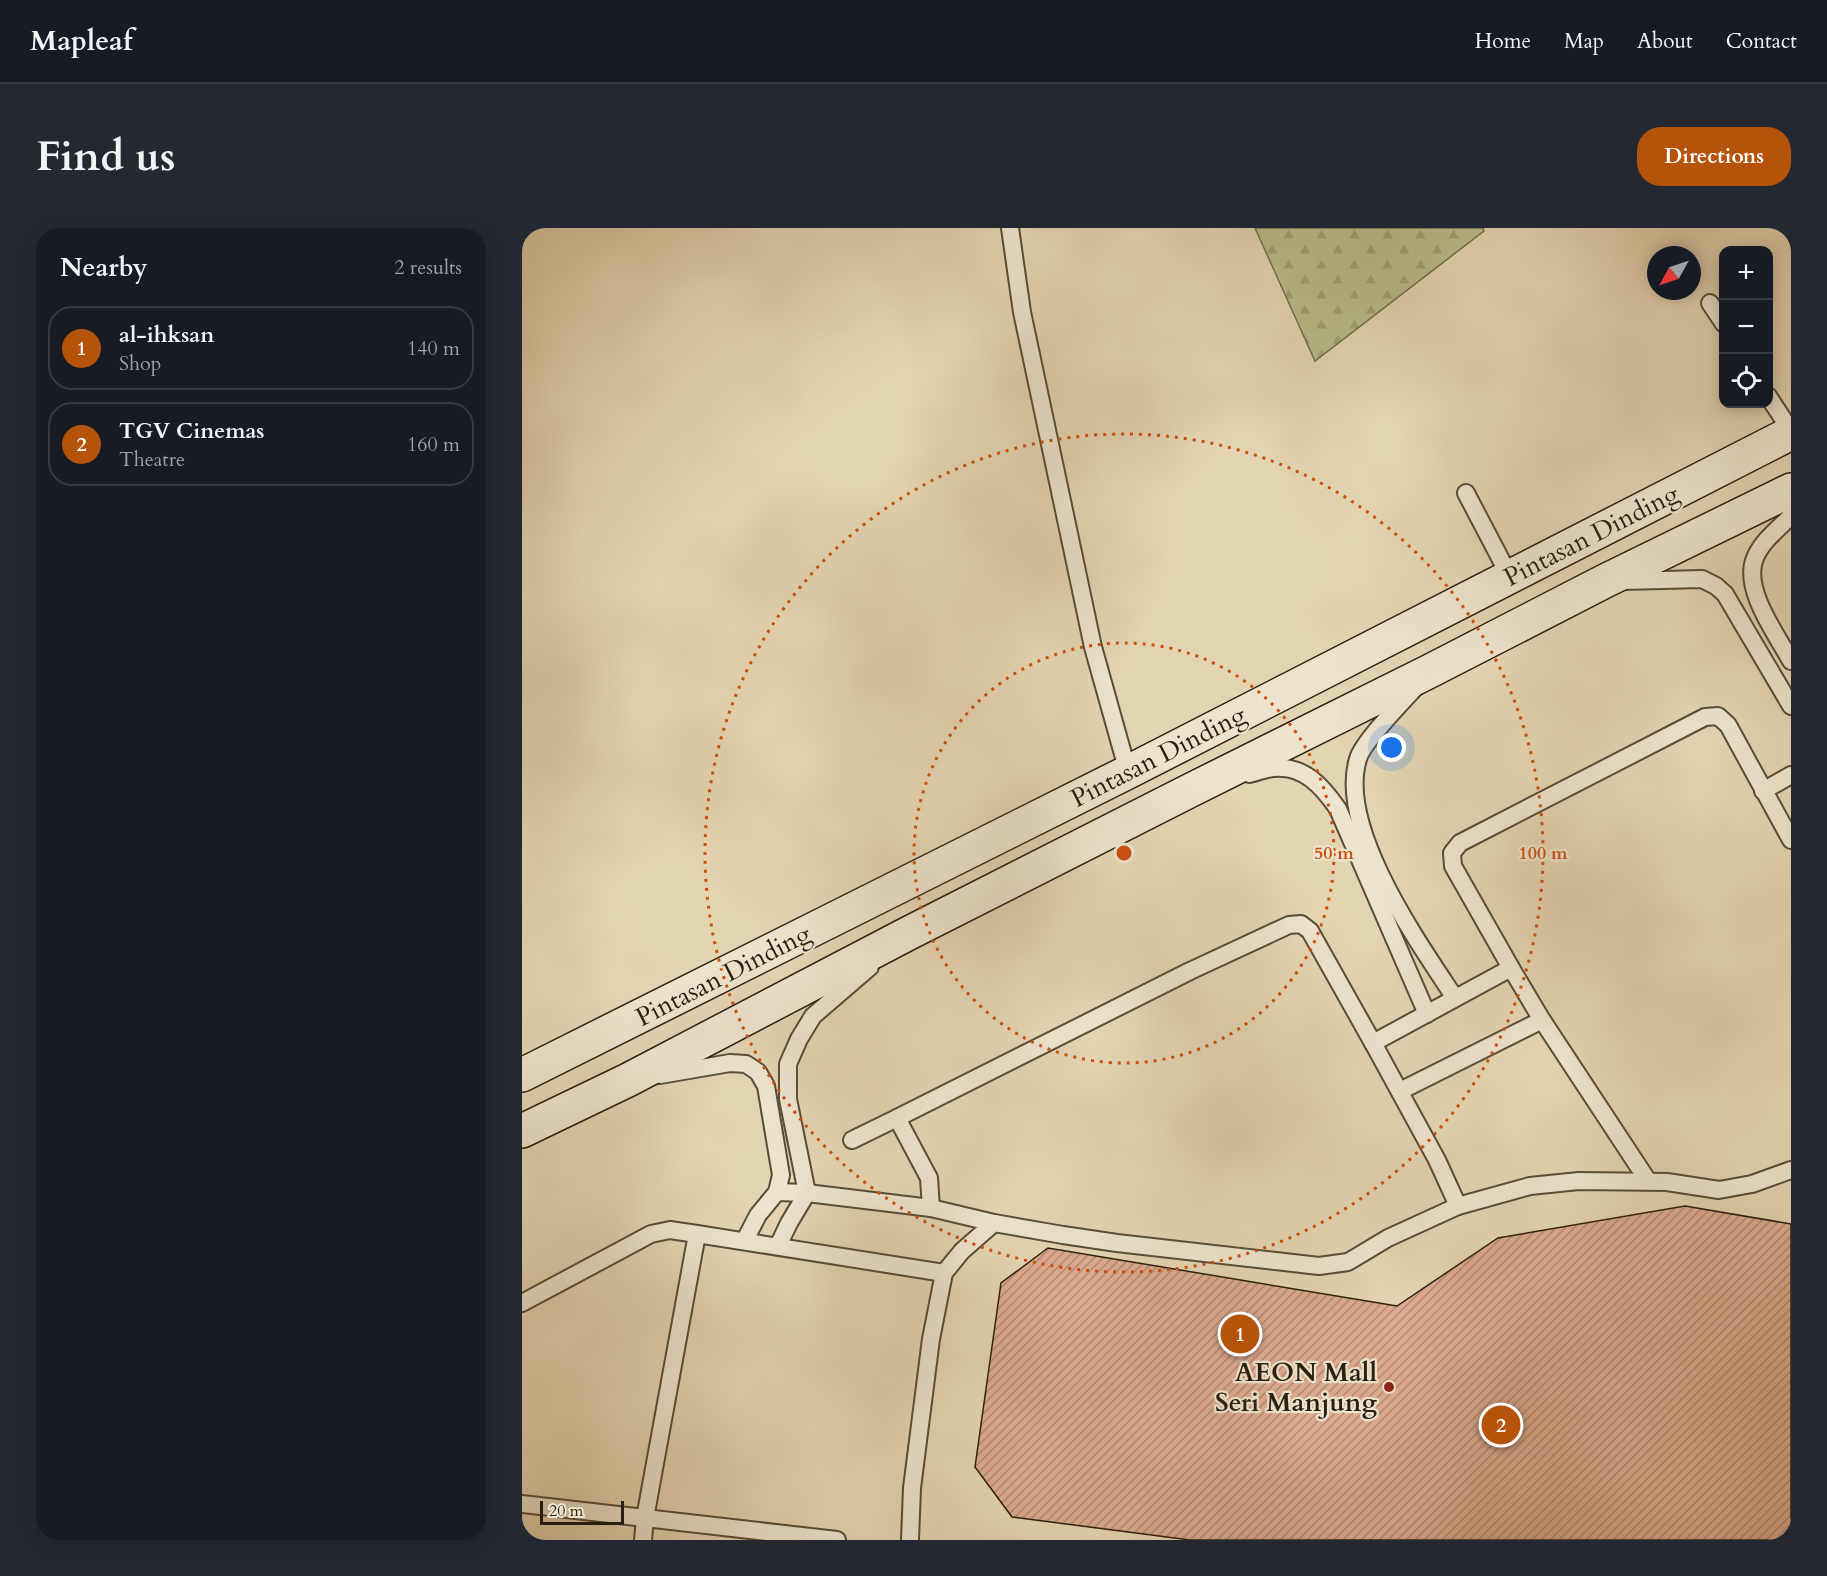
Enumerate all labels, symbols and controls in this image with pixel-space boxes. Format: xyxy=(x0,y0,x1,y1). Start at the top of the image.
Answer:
text: Mapleaf xyxy=(30,22,133,60)
text: Home xyxy=(1475,27,1531,56)
text: Map xyxy=(1564,27,1604,56)
text: About xyxy=(1637,27,1693,56)
text: Contact xyxy=(1726,27,1797,56)
button: Directions xyxy=(1637,127,1791,186)
text: Find us xyxy=(36,128,176,185)
north arrow xyxy=(1647,246,1701,300)
map controls xyxy=(1719,246,1773,408)
button: + xyxy=(1719,246,1773,300)
text: Nearby xyxy=(60,250,148,285)
text: 2 results xyxy=(394,254,462,281)
button: − xyxy=(1719,300,1773,354)
text: al-ihksan xyxy=(119,320,214,350)
text: 1 xyxy=(76,335,87,362)
text: 140 m xyxy=(407,335,460,362)
text: Shop xyxy=(119,350,161,377)
button: locate xyxy=(1719,354,1773,408)
text: TGV Cinemas xyxy=(119,416,264,446)
text: 2 xyxy=(76,431,87,458)
text: 160 m xyxy=(407,431,460,458)
text: Theatre xyxy=(119,446,185,473)
street label: Pintasan Dinding xyxy=(1498,476,1685,595)
street label: Pintasan Dinding xyxy=(1065,697,1252,816)
your location xyxy=(1377,733,1406,762)
text: 50 m xyxy=(1314,841,1354,866)
text: 100 m xyxy=(1518,841,1568,866)
centre of rings xyxy=(1114,843,1134,863)
street label: Pintasan Dinding xyxy=(630,916,817,1035)
pin: 1 xyxy=(1220,1312,1260,1356)
place label: AEON Mall Seri Manjung xyxy=(1215,1355,1377,1420)
marker: AEON Mall Seri Manjung xyxy=(1382,1380,1396,1394)
pin: 2 xyxy=(1482,1402,1520,1448)
scale bar xyxy=(540,1498,624,1526)
text: 20 m xyxy=(549,1500,583,1522)

